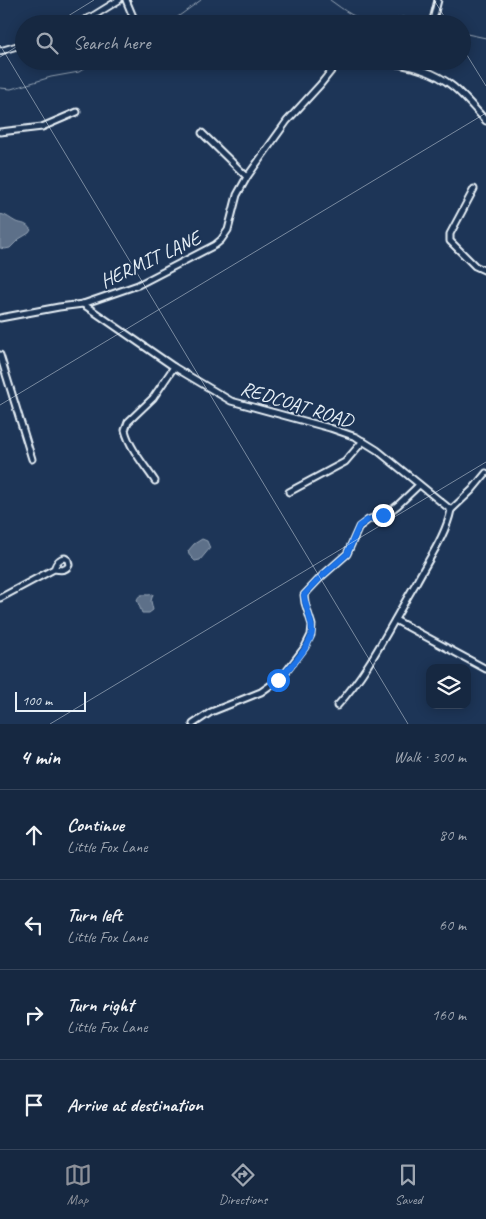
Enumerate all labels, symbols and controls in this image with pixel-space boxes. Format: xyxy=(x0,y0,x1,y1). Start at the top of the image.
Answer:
search box xyxy=(15,15,471,70)
icon: search xyxy=(33,29,61,57)
text: Search here xyxy=(73,31,150,55)
street label: HERMIT LANE xyxy=(96,224,207,294)
street label: REDCOAT ROAD xyxy=(238,376,358,434)
route end xyxy=(372,504,395,527)
map controls xyxy=(426,664,471,709)
button: layers xyxy=(426,664,471,709)
route start xyxy=(267,669,290,692)
scale bar xyxy=(15,689,86,712)
text: 100 m xyxy=(22,692,52,709)
text: 4 min xyxy=(20,744,60,770)
text: Walk · 300 m xyxy=(394,747,466,767)
text: Continue xyxy=(67,813,124,837)
icon: ahead xyxy=(20,821,48,849)
text: 80 m xyxy=(439,825,466,845)
text: Little Fox Lane xyxy=(67,837,147,857)
text: Turn left xyxy=(67,903,122,927)
icon: left xyxy=(20,911,48,939)
text: 60 m xyxy=(439,915,466,935)
text: Little Fox Lane xyxy=(67,927,147,947)
text: Turn right xyxy=(67,993,134,1017)
icon: right xyxy=(20,1001,48,1029)
text: 160 m xyxy=(432,1005,466,1025)
text: Little Fox Lane xyxy=(67,1017,147,1037)
icon: arrive xyxy=(20,1091,48,1119)
text: Arrive at destination xyxy=(67,1093,203,1117)
tab: Map xyxy=(64,1161,92,1208)
tab: Directions xyxy=(219,1161,267,1208)
tab: Saved xyxy=(394,1161,422,1208)

